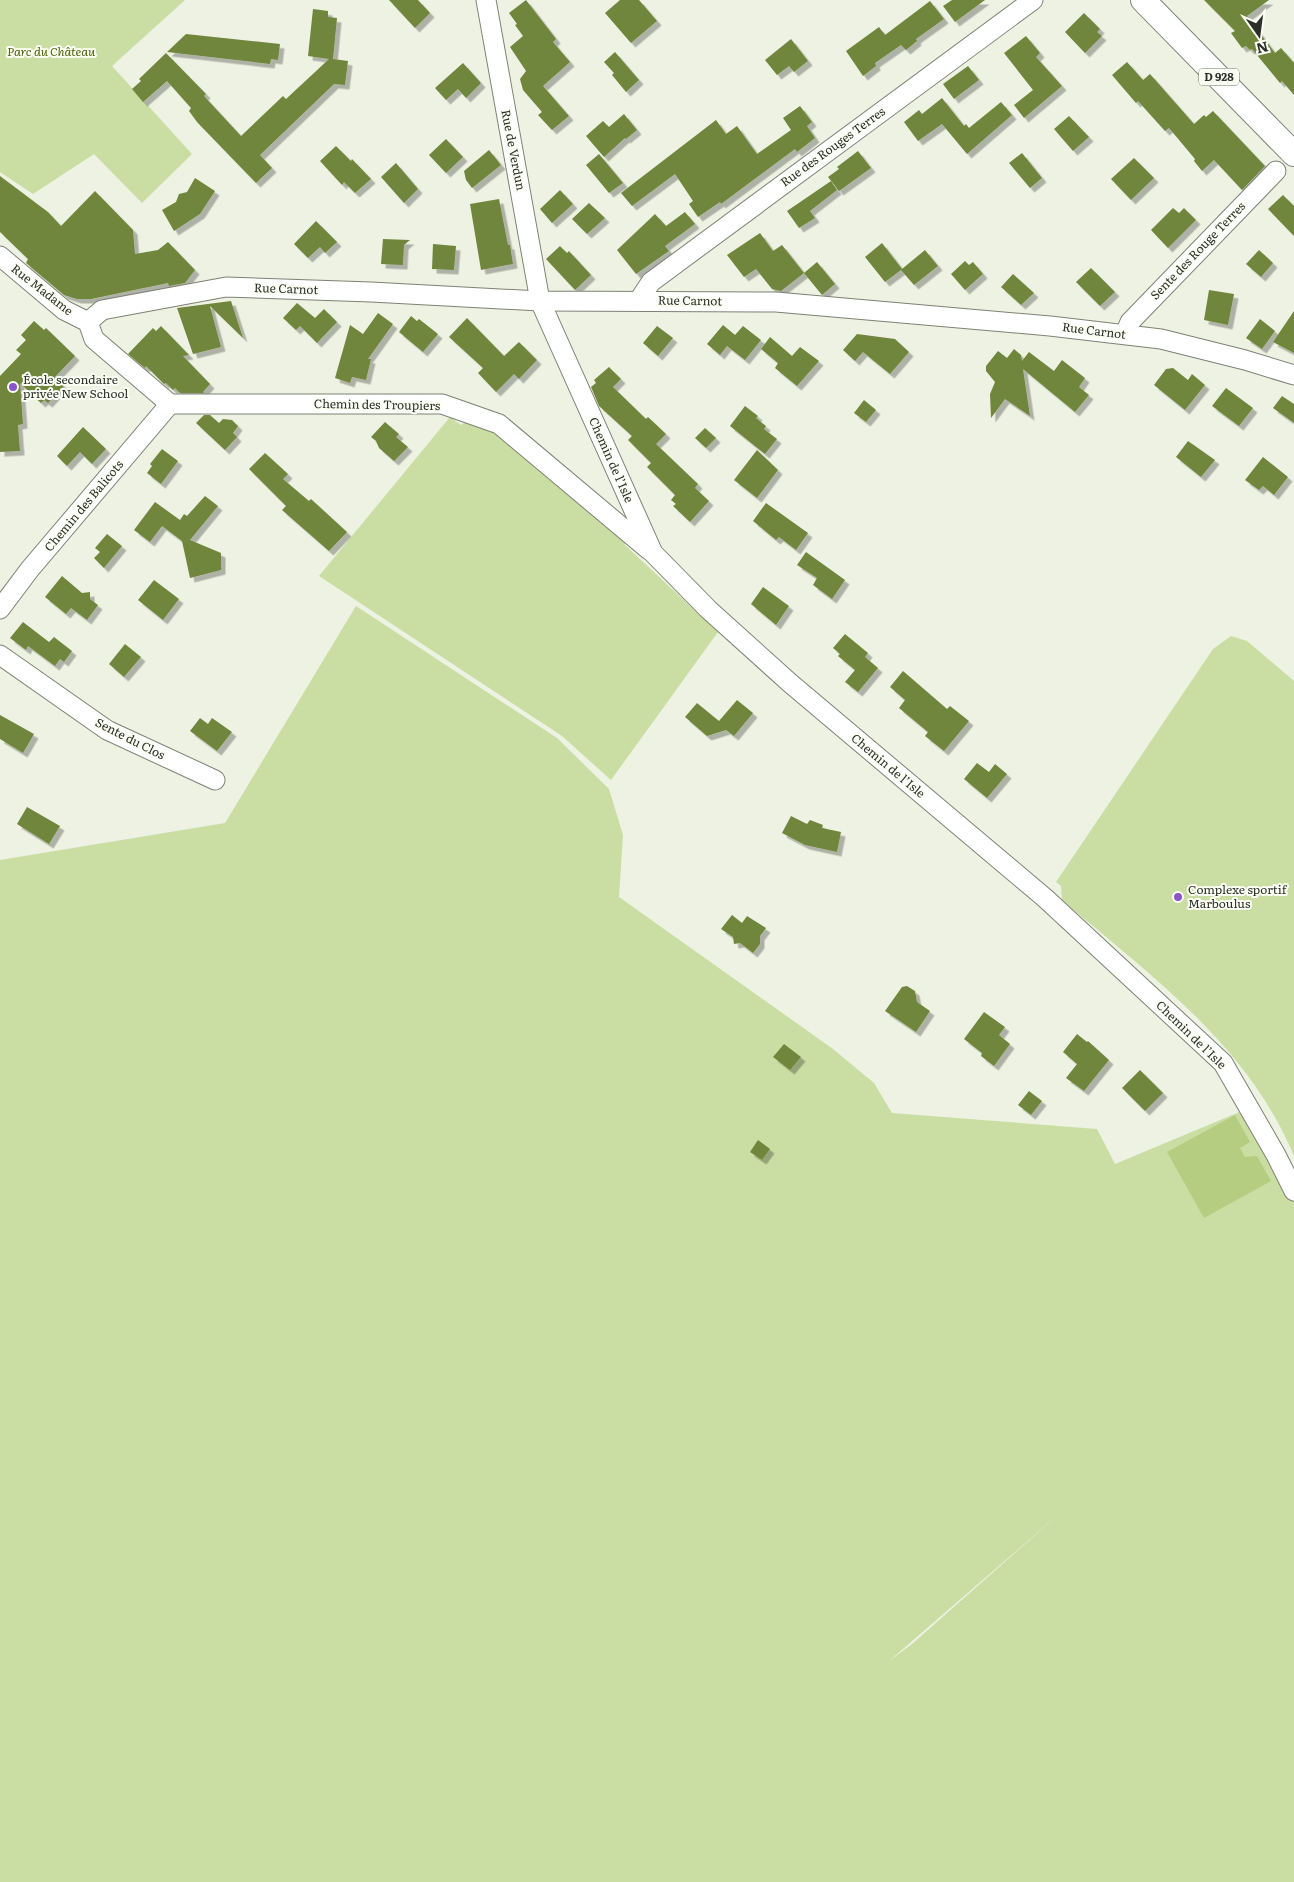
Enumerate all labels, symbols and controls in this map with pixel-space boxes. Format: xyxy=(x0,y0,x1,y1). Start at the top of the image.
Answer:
north arrow xyxy=(1234,10,1284,60)
text: N xyxy=(1254,37,1271,60)
park label: Parc du Château xyxy=(7,42,96,60)
road number: D 928 xyxy=(1199,68,1239,86)
street label: Rue des Rouges Terres xyxy=(776,102,889,190)
street label: Rue de Verdun xyxy=(497,108,531,192)
street label: Sente des Rouge Terres xyxy=(1146,197,1249,303)
street label: Rue Madame xyxy=(8,259,77,319)
street label: Rue Carnot xyxy=(254,278,319,298)
street label: Rue Carnot xyxy=(658,290,722,310)
street label: Rue Carnot xyxy=(1061,317,1127,343)
place label: École secondaire privée New School xyxy=(23,370,128,402)
marker: École secondaire privée New School xyxy=(7,381,19,393)
street label: Chemin des Troupiers xyxy=(314,394,441,414)
street label: Chemin de l’Isle xyxy=(585,414,639,505)
street label: Chemin des Balicots xyxy=(40,455,127,555)
street label: Sente du Clos xyxy=(93,713,169,764)
street label: Chemin de l’Isle xyxy=(848,729,930,802)
place label: Complexe sportif Marboulus xyxy=(1188,880,1288,912)
marker: Complexe sportif Marboulus xyxy=(1172,891,1184,903)
street label: Chemin de l’Isle xyxy=(1152,996,1231,1073)

